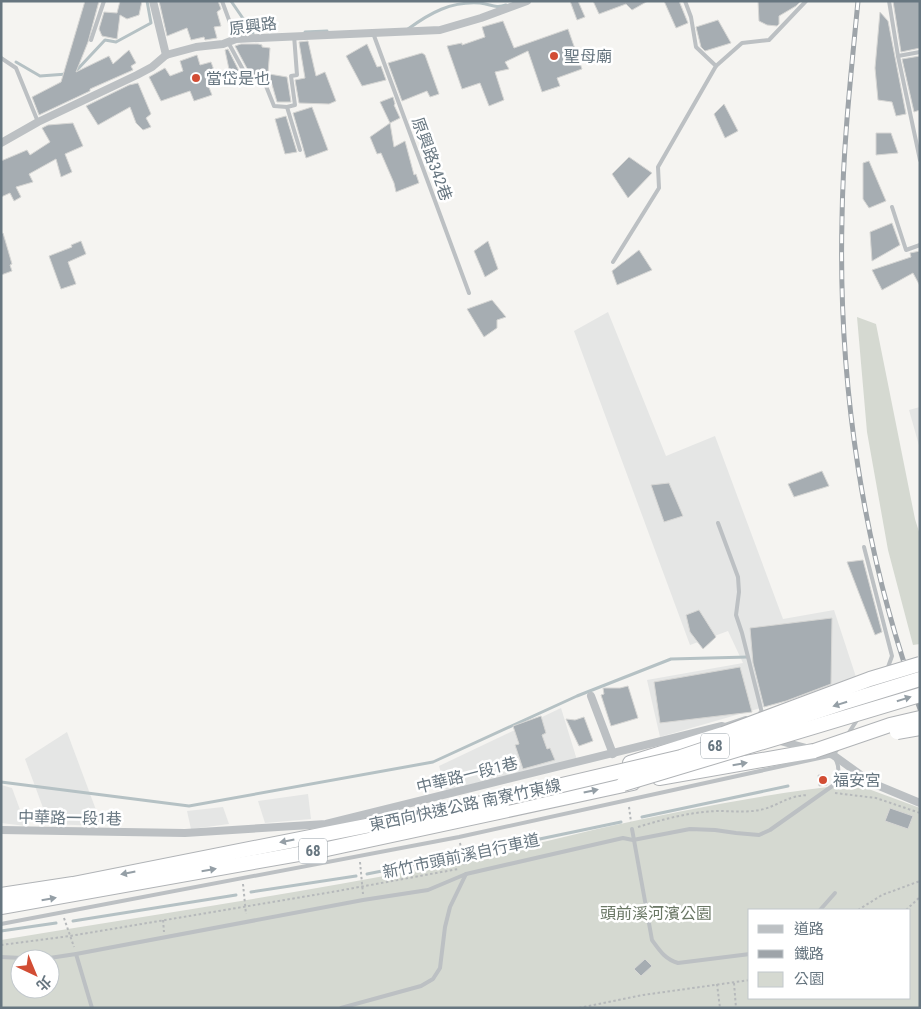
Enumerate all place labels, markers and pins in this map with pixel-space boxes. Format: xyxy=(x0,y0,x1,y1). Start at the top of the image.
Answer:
place label: 聖母廟 xyxy=(564,47,612,66)
marker: 聖母廟 xyxy=(548,50,560,62)
place label: 當岱是也 xyxy=(206,69,270,88)
marker: 當岱是也 xyxy=(190,72,202,84)
place label: 福安宮 xyxy=(833,771,881,790)
marker: 福安宮 xyxy=(817,774,829,786)

